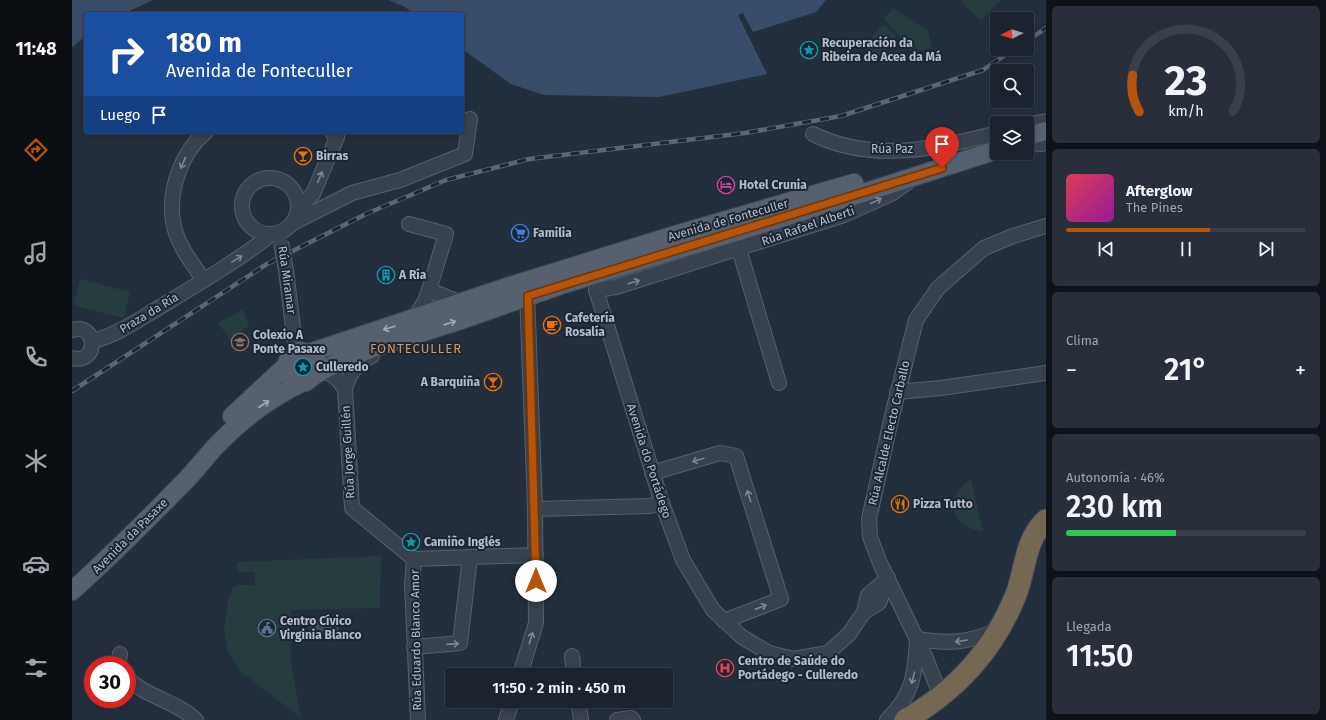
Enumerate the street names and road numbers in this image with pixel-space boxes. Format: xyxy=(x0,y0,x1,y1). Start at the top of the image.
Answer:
street label: Rúa Paz xyxy=(871,142,913,156)
street label: Avenida de Fonteculler xyxy=(666,196,790,244)
street label: Rúa Rafael Alberti xyxy=(760,203,856,249)
street label: Rúa Miramar xyxy=(275,245,299,315)
street label: Praza da Ría xyxy=(117,290,181,336)
street label: Rúa Alcalde Electo Carballo xyxy=(866,359,912,507)
street label: Avenida do Portádego xyxy=(624,402,674,520)
street label: Rúa Jorge Guillén xyxy=(339,405,357,499)
street label: Avenida da Pasaxe xyxy=(90,496,170,576)
street label: Rúa Eduardo Blanco Amor xyxy=(408,569,424,711)

